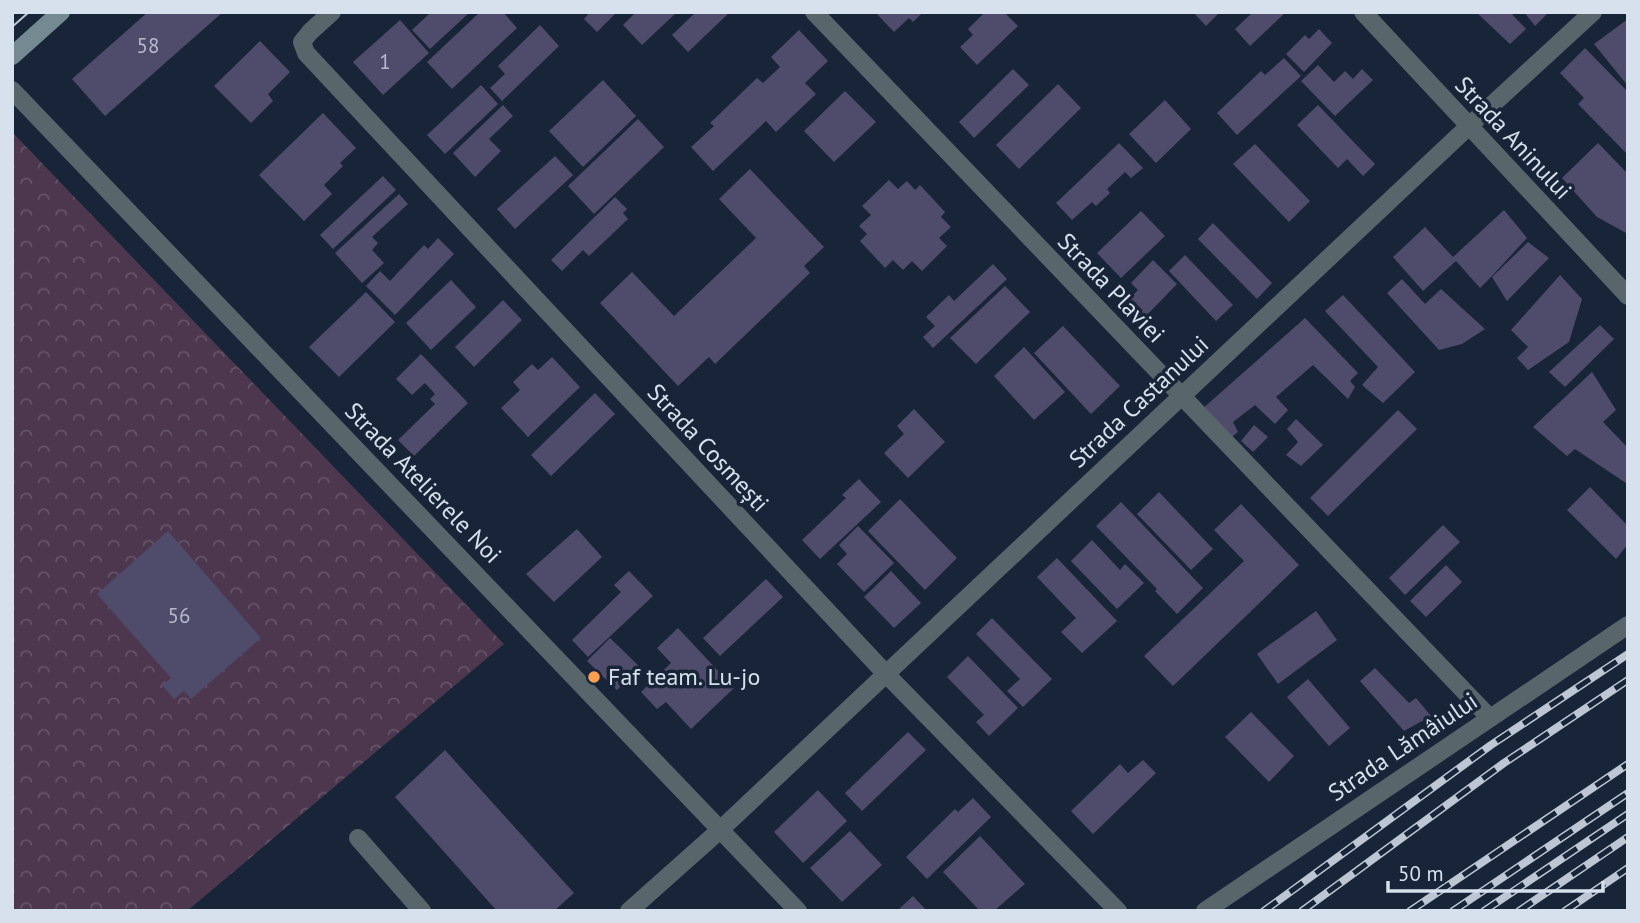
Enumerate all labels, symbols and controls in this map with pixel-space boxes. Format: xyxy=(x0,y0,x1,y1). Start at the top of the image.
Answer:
house number: 58 xyxy=(137,32,159,59)
house number: 1 xyxy=(379,48,391,75)
street label: Strada Aninului xyxy=(1448,70,1578,206)
street label: Strada Plaviei xyxy=(1051,226,1172,349)
street label: Strada Castanului xyxy=(1062,329,1215,474)
street label: Strada Cosmești xyxy=(641,377,776,518)
street label: Strada Atelierele Noi xyxy=(339,396,508,570)
house number: 56 xyxy=(168,602,190,629)
place label: Faf team. Lu-jo xyxy=(608,661,760,692)
marker: Faf team. Lu-jo xyxy=(586,669,602,685)
street label: Strada Lămâiului xyxy=(1322,685,1483,808)
scale bar xyxy=(1388,850,1603,894)
text: 50 m xyxy=(1398,860,1444,887)

